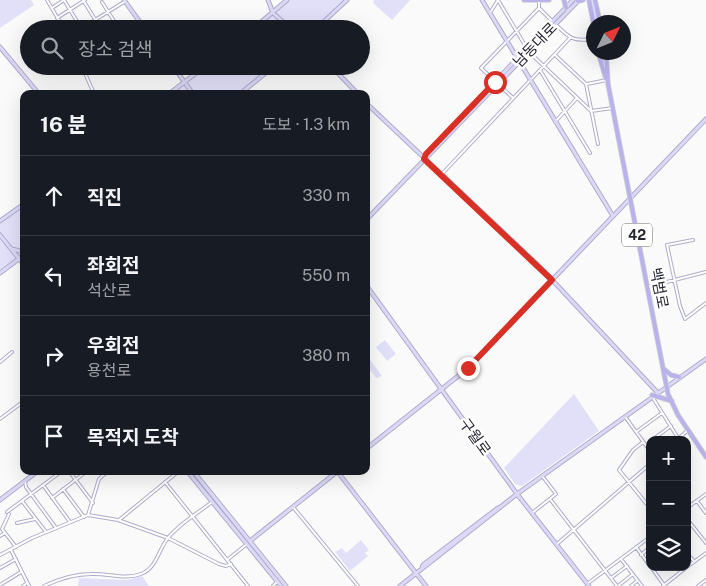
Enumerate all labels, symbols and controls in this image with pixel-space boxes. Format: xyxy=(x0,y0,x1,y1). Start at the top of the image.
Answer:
north arrow xyxy=(586,15,631,60)
street label: 남동대로 xyxy=(509,19,560,70)
search box xyxy=(20,20,370,75)
icon: search xyxy=(38,34,66,62)
text: 장소 검색 xyxy=(78,38,153,60)
route start xyxy=(484,71,507,94)
text: 16 분 xyxy=(40,112,87,137)
text: 도보 · 1.3 km xyxy=(262,115,350,134)
icon: ahead xyxy=(40,182,68,210)
text: 직진 xyxy=(87,186,122,208)
text: 330 m xyxy=(303,186,350,205)
road number: 42 xyxy=(622,224,652,246)
text: 좌회전 xyxy=(87,254,139,276)
icon: left xyxy=(40,262,68,290)
text: 550 m xyxy=(302,266,350,285)
street label: 백범로 xyxy=(647,266,672,310)
text: 석산로 xyxy=(87,281,131,300)
text: 우회전 xyxy=(87,334,139,356)
icon: right xyxy=(40,342,68,370)
text: 380 m xyxy=(302,346,350,365)
route end xyxy=(457,357,480,380)
text: 용천로 xyxy=(87,361,131,380)
street label: 구월로 xyxy=(456,415,494,458)
icon: arrive xyxy=(40,422,68,450)
text: 목적지 도착 xyxy=(87,426,179,448)
map controls xyxy=(646,436,691,571)
button: + xyxy=(646,436,691,481)
button: − xyxy=(646,481,691,526)
button: layers xyxy=(646,526,691,571)

